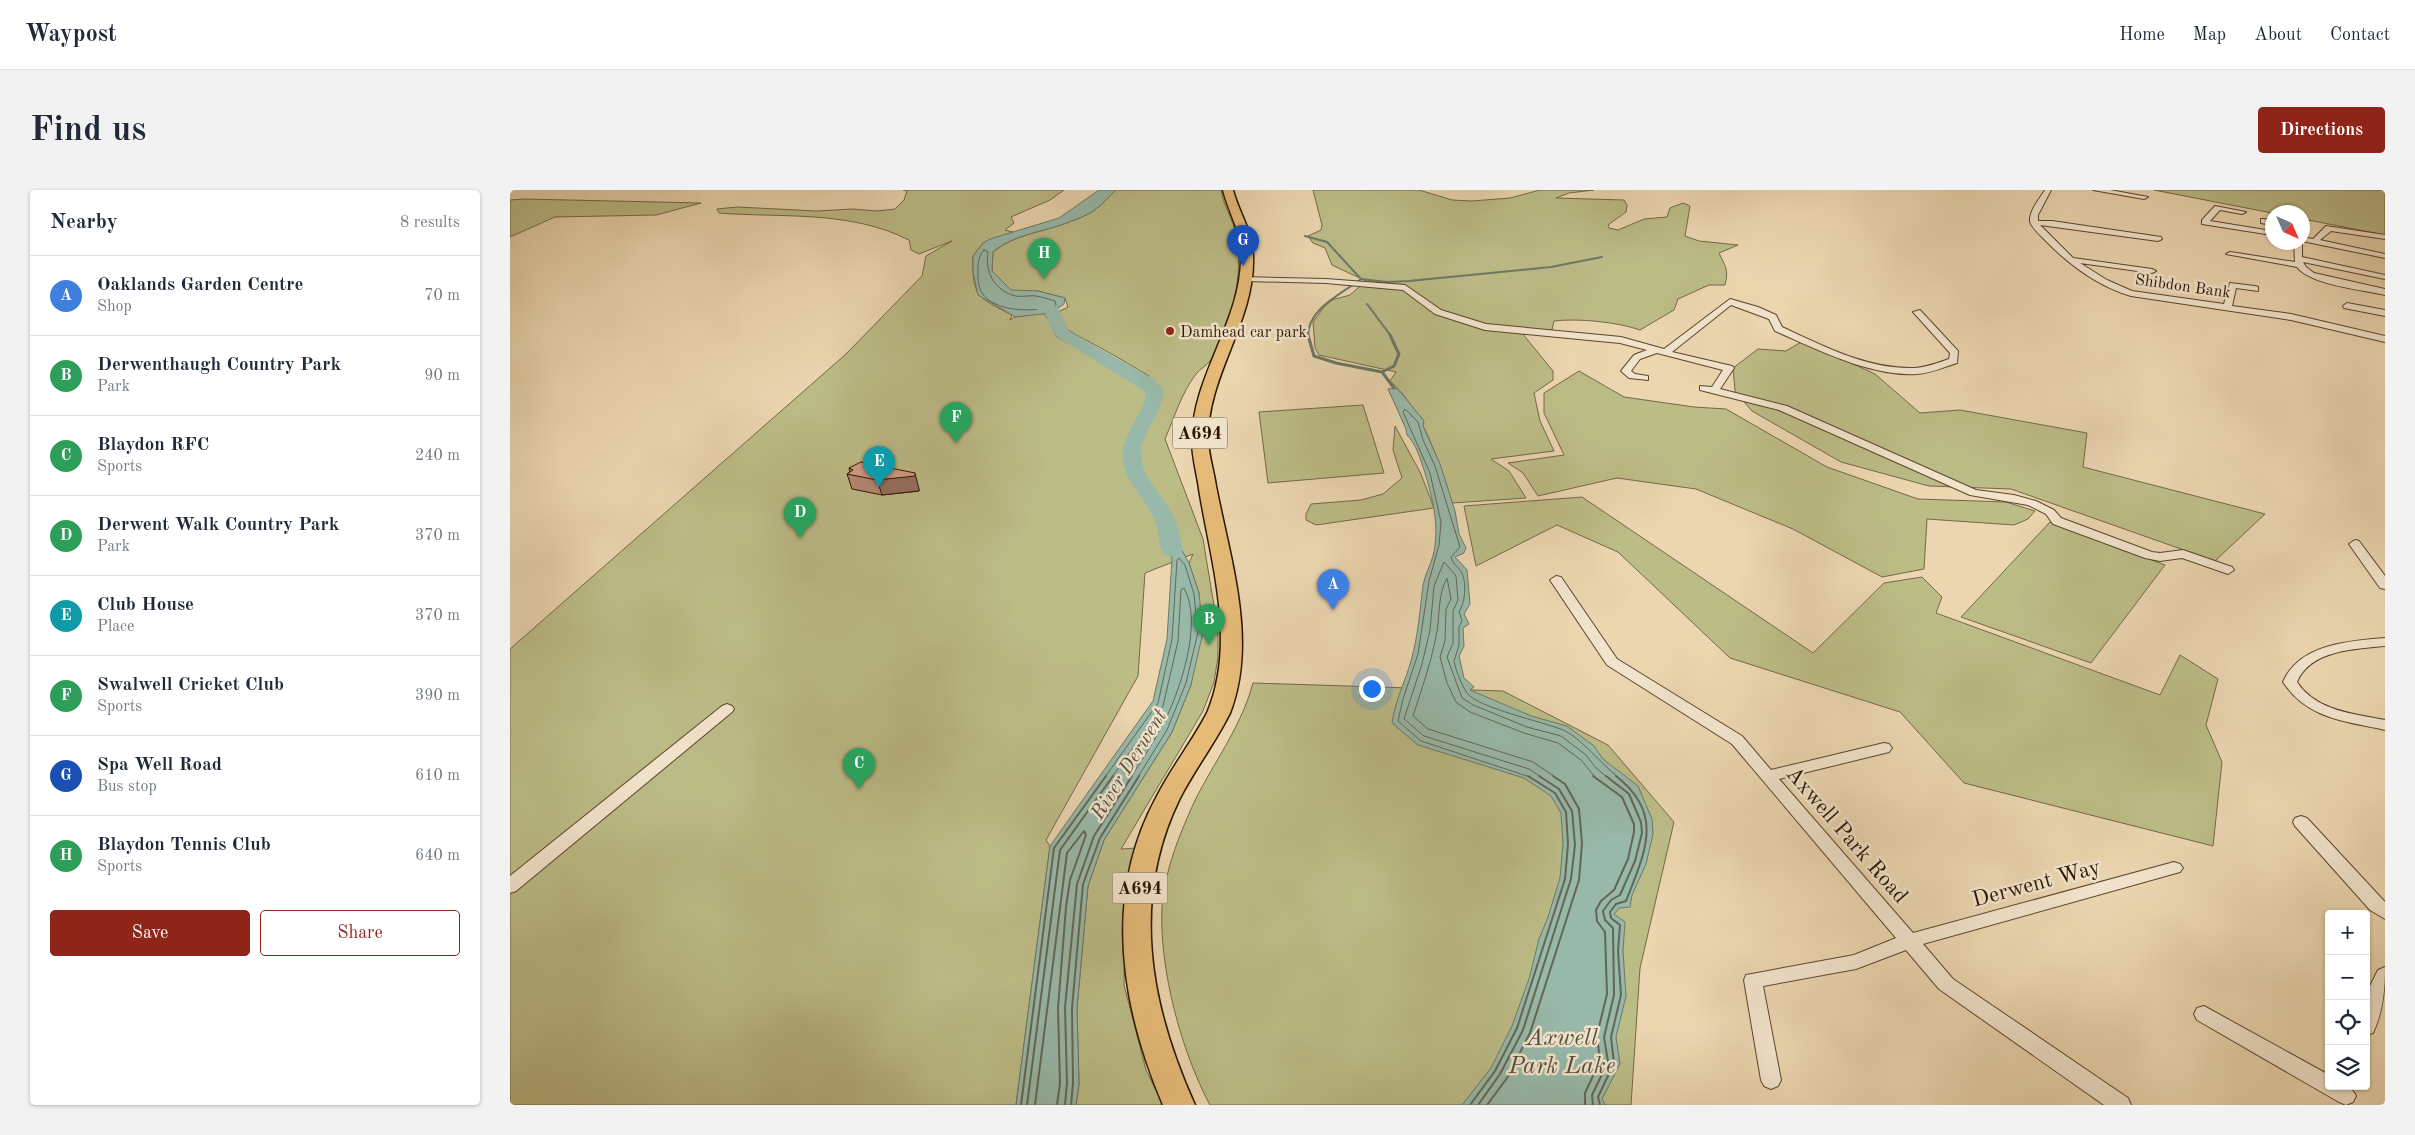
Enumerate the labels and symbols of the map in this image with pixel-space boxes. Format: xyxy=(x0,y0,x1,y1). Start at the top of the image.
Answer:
north arrow xyxy=(2265,205,2310,250)
pin: G xyxy=(1227,225,1259,266)
pin: H xyxy=(1028,238,1060,279)
street label: Shibdon Bank xyxy=(2134,272,2232,302)
marker: Damhead car park xyxy=(1164,325,1176,337)
place label: Damhead car park xyxy=(1180,325,1307,341)
pin: F xyxy=(940,402,972,443)
road number: A694 xyxy=(1172,418,1228,448)
pin: E xyxy=(863,446,895,487)
pin: D xyxy=(784,497,816,538)
pin: A xyxy=(1317,569,1349,610)
pin: B xyxy=(1193,604,1225,645)
your location xyxy=(1359,676,1385,702)
water label: River Derwent xyxy=(1088,706,1172,824)
pin: C xyxy=(843,748,875,789)
street label: Axwell Park Road xyxy=(1781,763,1912,908)
street label: Derwent Way xyxy=(1970,856,2103,912)
road number: A694 xyxy=(1112,872,1168,904)
water label: Axwell Park Lake xyxy=(1507,1027,1616,1079)

